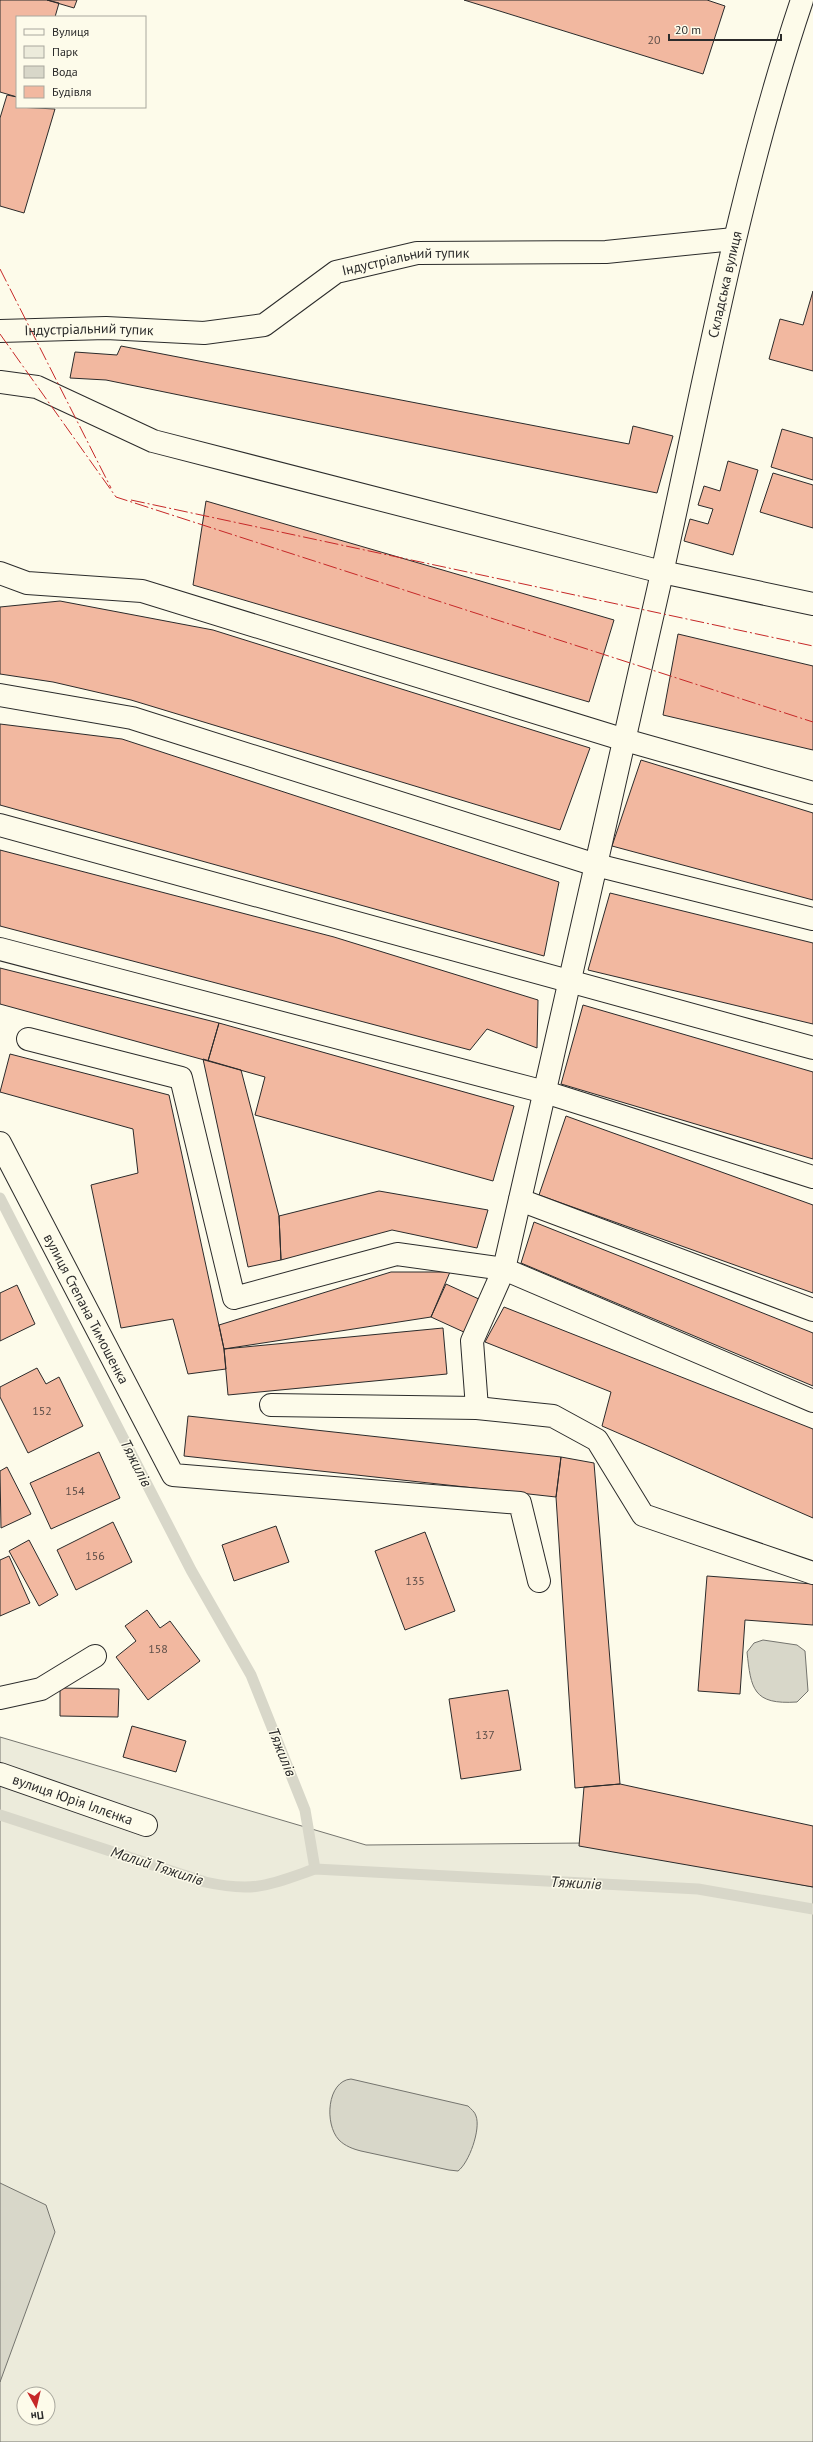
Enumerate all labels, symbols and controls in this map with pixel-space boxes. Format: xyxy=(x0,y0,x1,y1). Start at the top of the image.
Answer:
legend xyxy=(16,16,146,108)
scale bar xyxy=(669,16,781,42)
text: 20 m xyxy=(675,22,701,37)
text: Вулиця xyxy=(52,24,89,39)
house number: 20 xyxy=(647,32,661,47)
text: Парк xyxy=(52,44,78,59)
text: Вода xyxy=(52,64,78,79)
text: Будівля xyxy=(52,84,91,99)
street label: Складська вулиця xyxy=(704,229,746,340)
street label: Індустріальний тупик xyxy=(340,244,470,279)
street label: Індустріальний тупик xyxy=(24,319,154,339)
street label: вулиця Степана Тимошенка xyxy=(40,1231,133,1387)
house number: 152 xyxy=(32,1403,52,1418)
water label: Тяжилів xyxy=(116,1436,157,1490)
house number: 154 xyxy=(65,1483,85,1498)
house number: 156 xyxy=(85,1548,105,1563)
house number: 135 xyxy=(405,1573,425,1588)
house number: 158 xyxy=(148,1641,168,1656)
water label: Тяжилів xyxy=(264,1725,301,1779)
house number: 137 xyxy=(475,1727,495,1742)
street label: вулиця Юрія Іллєнка xyxy=(10,1770,135,1829)
water label: Малий Тяжилів xyxy=(109,1842,206,1889)
water label: Тяжилів xyxy=(550,1872,602,1893)
north arrow xyxy=(16,2386,56,2426)
text: Пн xyxy=(30,2408,45,2424)

